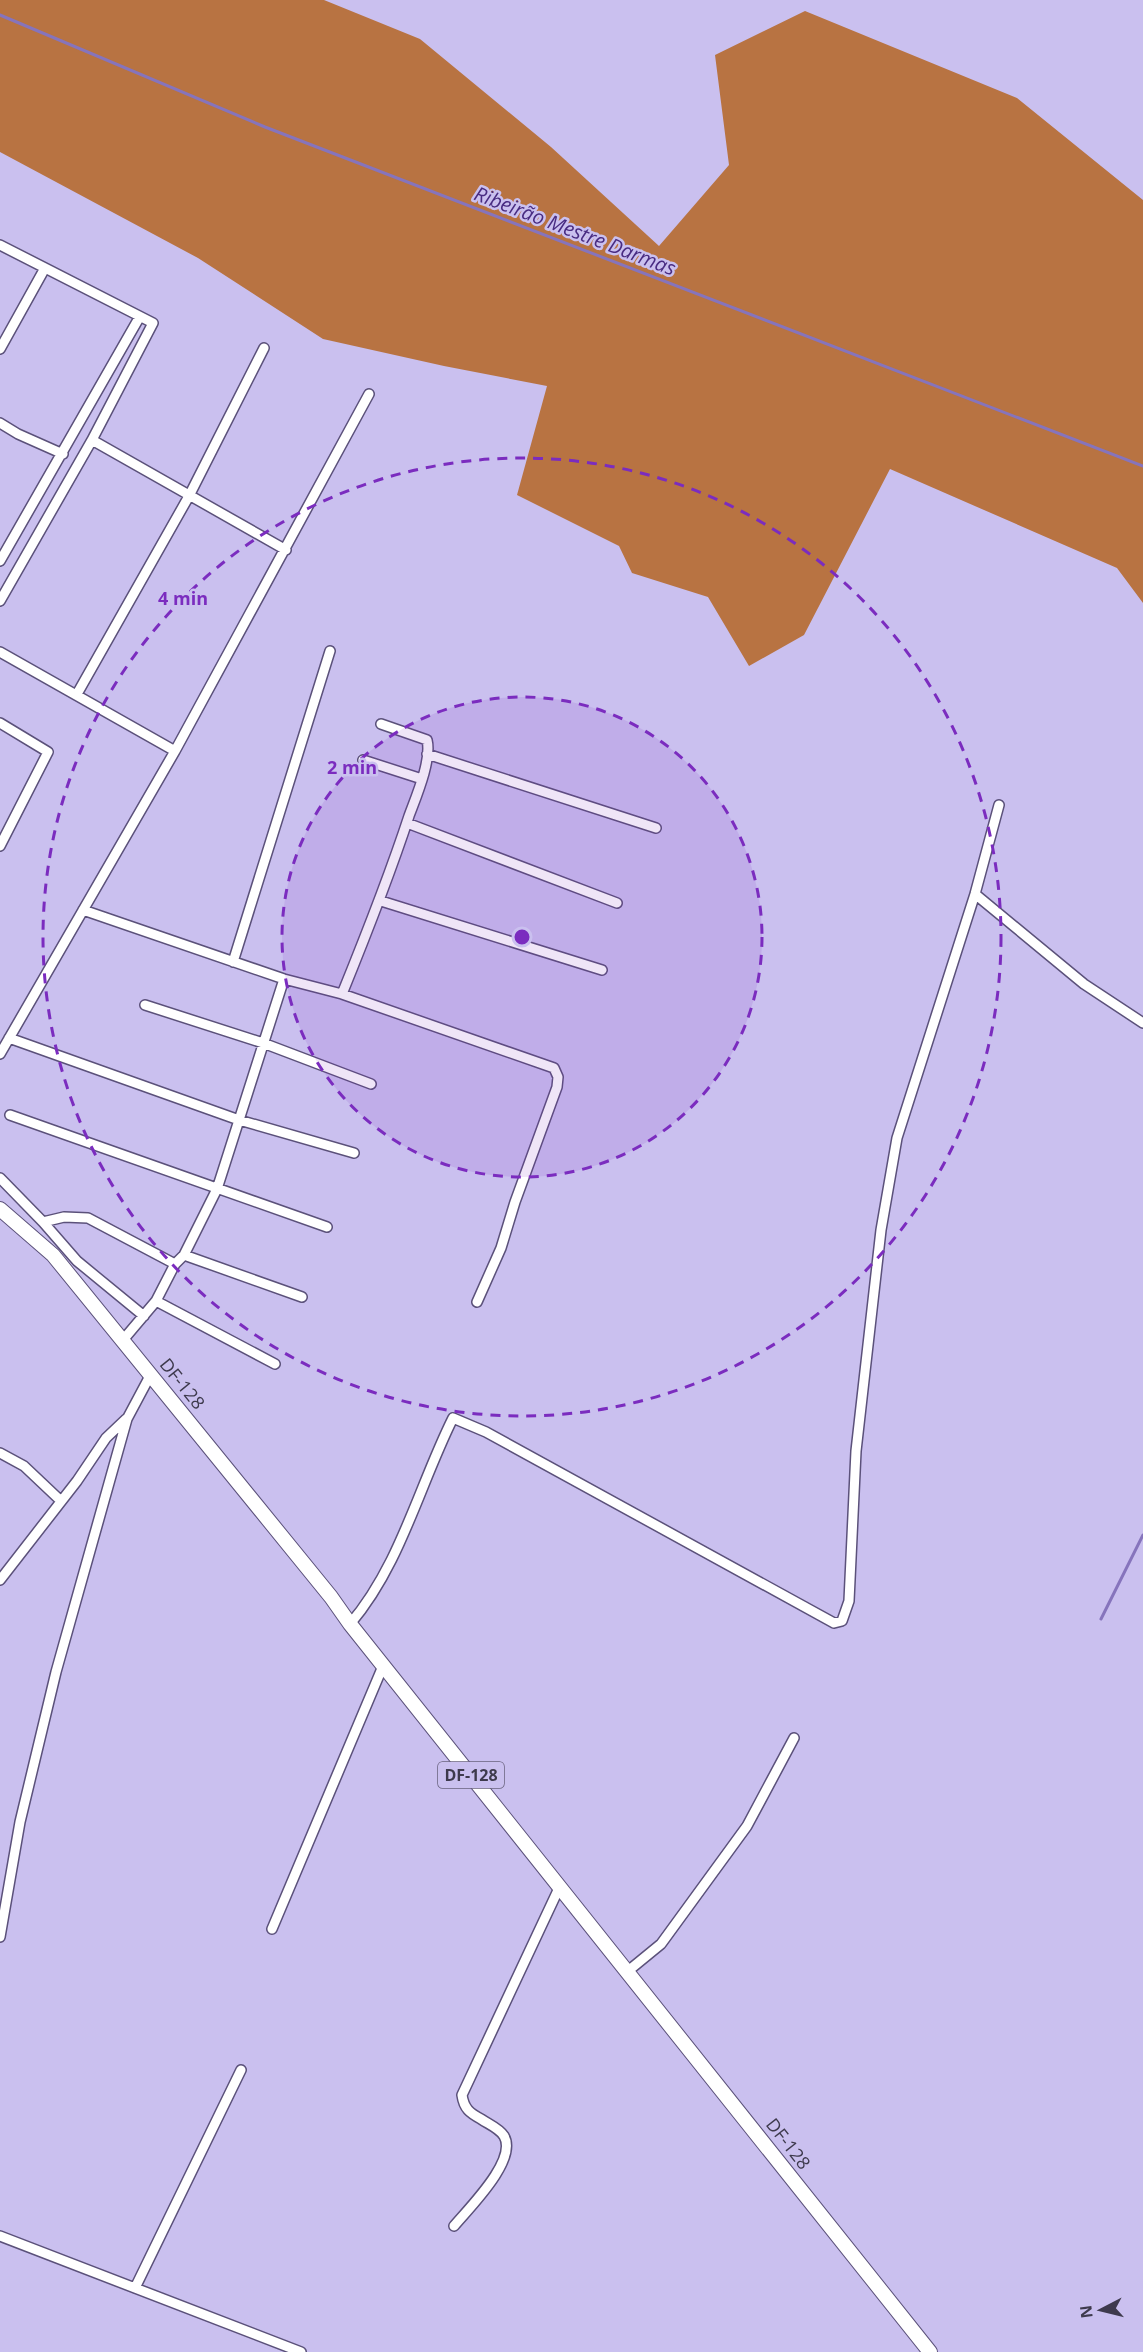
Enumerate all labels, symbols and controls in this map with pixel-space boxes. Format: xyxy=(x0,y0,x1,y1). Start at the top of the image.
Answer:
water label: Ribeirão Mestre Darmas xyxy=(471,180,680,282)
text: 4 min xyxy=(158,586,208,610)
text: 2 min xyxy=(327,755,377,779)
centre of rings xyxy=(512,927,532,947)
street label: DF-128 xyxy=(155,1353,211,1414)
road number: DF-128 xyxy=(438,1762,504,1788)
street label: DF-128 xyxy=(761,2113,816,2174)
north arrow xyxy=(1071,2280,1131,2340)
text: N xyxy=(1074,2304,1098,2320)

